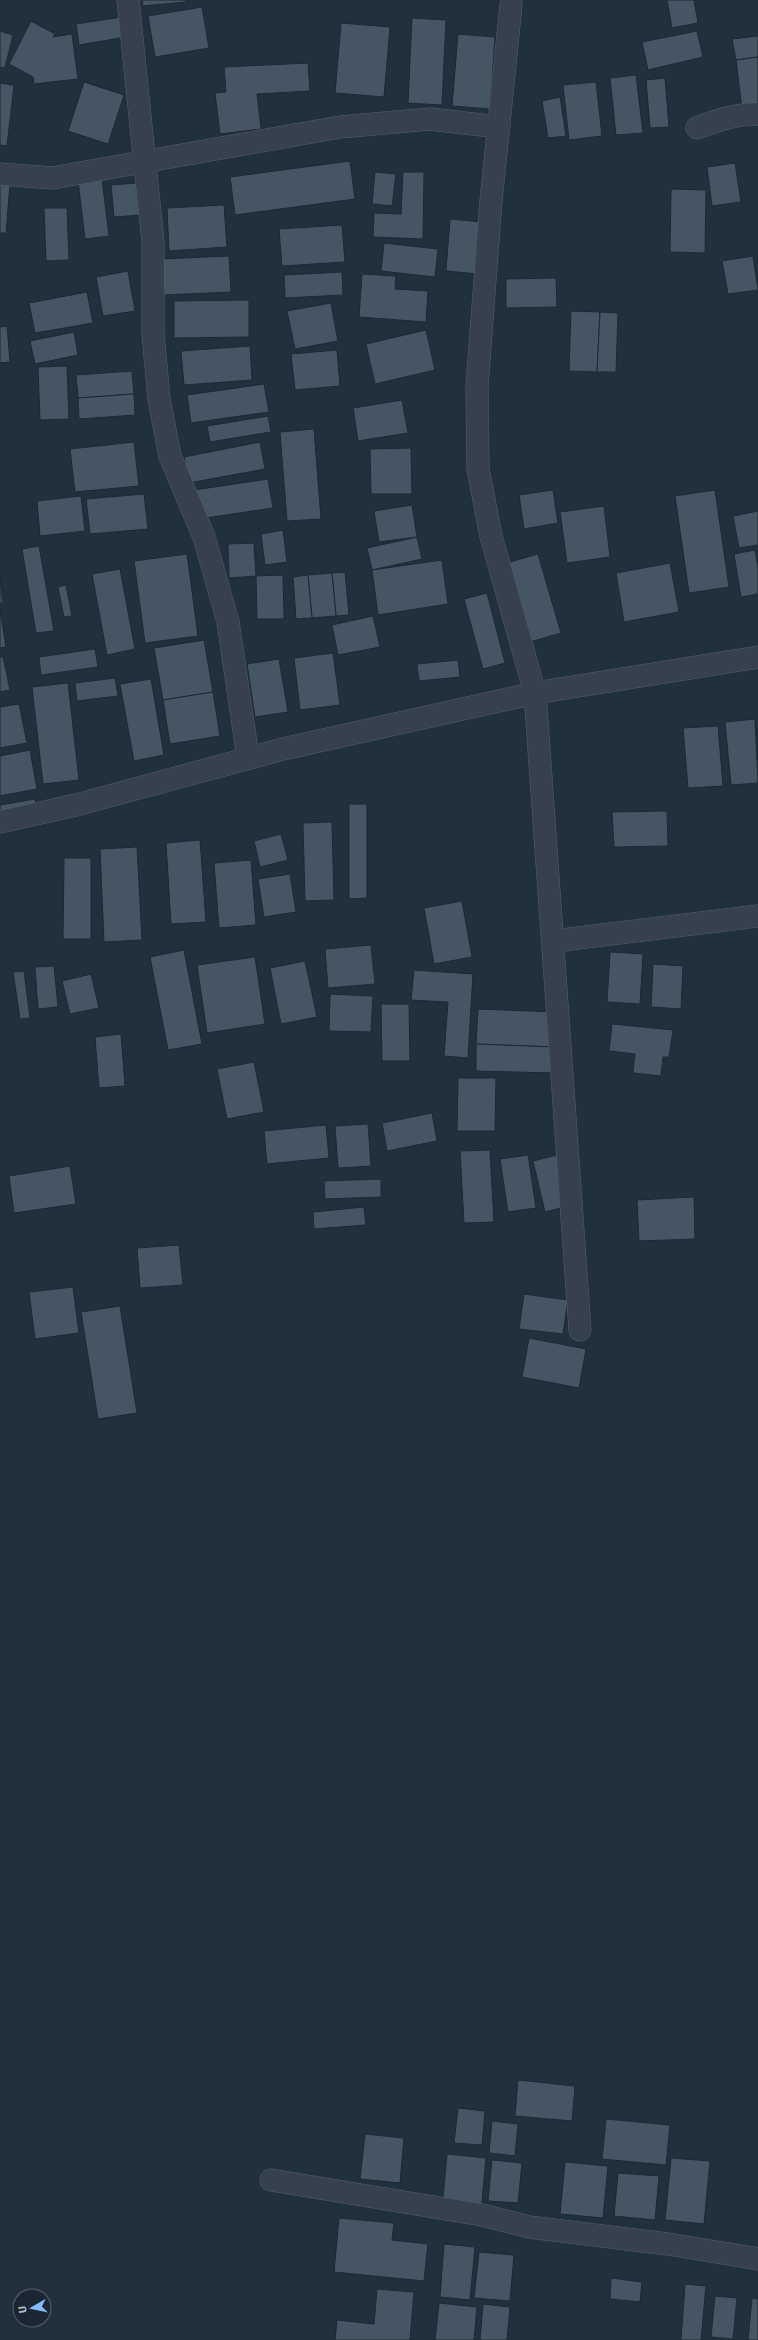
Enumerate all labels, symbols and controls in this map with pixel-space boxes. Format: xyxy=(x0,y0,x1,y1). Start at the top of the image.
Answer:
north arrow xyxy=(12,2288,52,2328)
text: U xyxy=(16,2305,30,2314)

